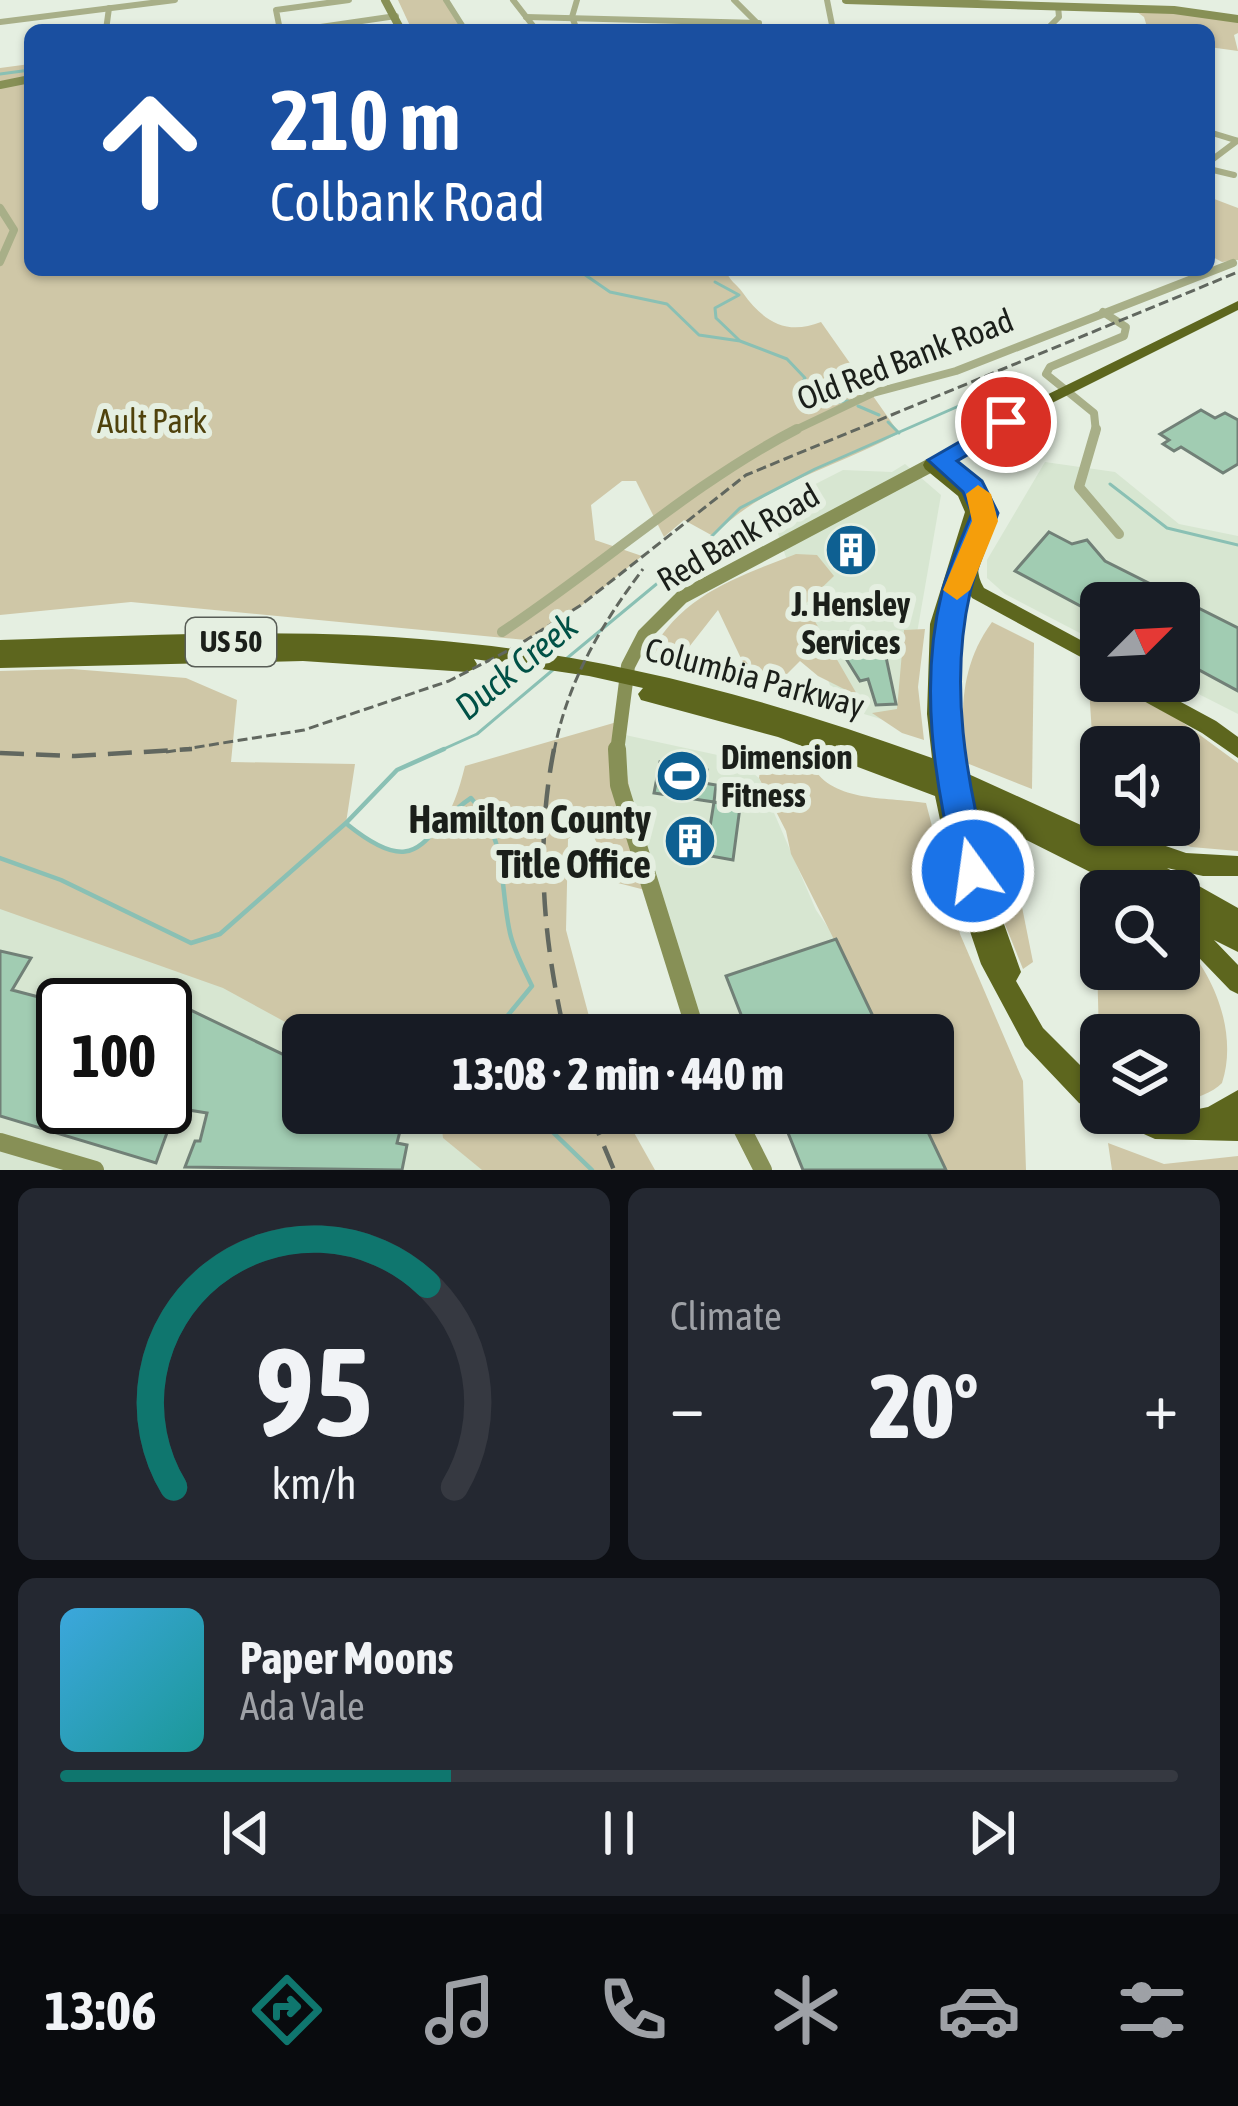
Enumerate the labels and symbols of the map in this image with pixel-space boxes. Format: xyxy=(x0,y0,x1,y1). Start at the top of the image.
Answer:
street label: Old Red Bank Road xyxy=(792,300,1018,418)
pin xyxy=(955,371,1057,473)
park label: Ault Park xyxy=(97,402,207,440)
street label: Red Bank Road xyxy=(650,475,826,599)
building icon: J. Hensley Services xyxy=(823,522,879,578)
north arrow xyxy=(1080,582,1200,702)
place label: J. Hensley Services xyxy=(791,585,911,661)
water label: Duck Creek xyxy=(446,603,587,728)
road number: US 50 xyxy=(186,618,276,666)
street label: Columbia Parkway xyxy=(641,629,869,725)
place label: Dimension Fitness xyxy=(721,738,853,814)
sports icon: Dimension Fitness xyxy=(654,748,710,804)
place label: Hamilton County Title Office xyxy=(408,797,651,886)
position arrow xyxy=(910,808,1036,934)
building icon: Hamilton County Title Office xyxy=(662,813,718,869)
speed limit sign: 100 xyxy=(36,978,192,1134)

